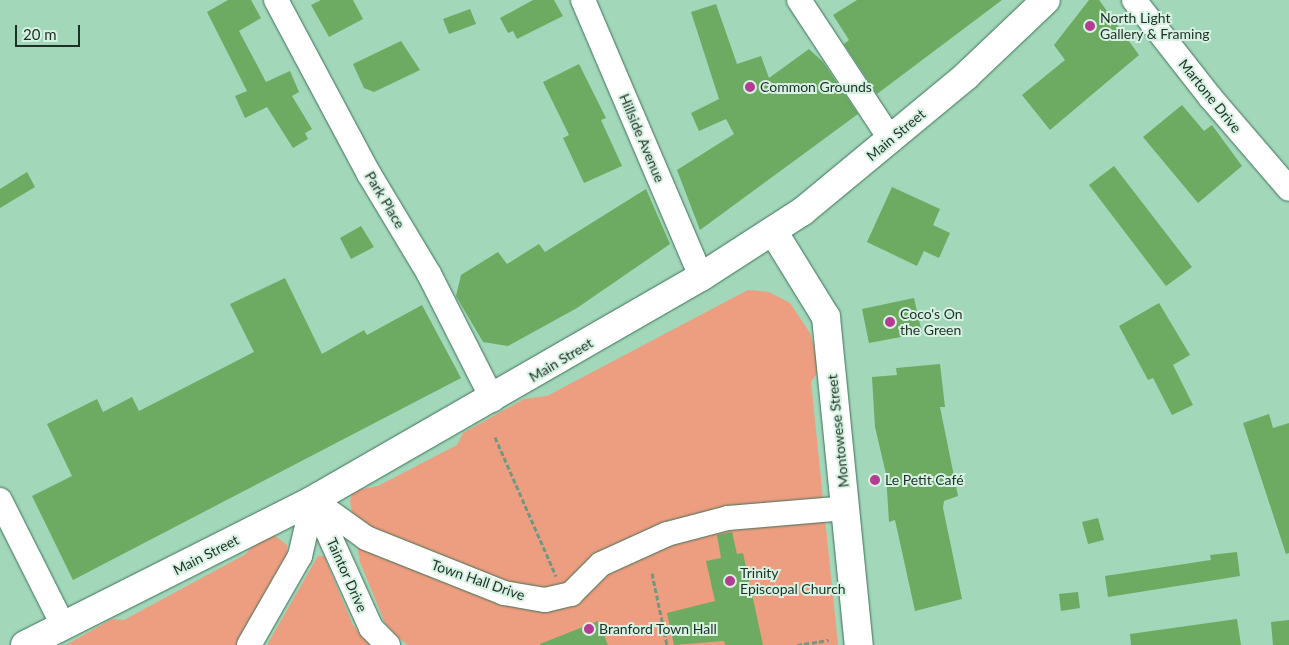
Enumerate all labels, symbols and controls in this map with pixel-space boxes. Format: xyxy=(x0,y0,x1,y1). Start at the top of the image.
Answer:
place label: North Light Gallery & Framing xyxy=(1100,10,1210,42)
scale bar xyxy=(18,15,82,47)
marker: North Light Gallery & Framing xyxy=(1084,20,1096,32)
text: 20 m xyxy=(23,25,57,43)
street label: Martone Drive xyxy=(1175,56,1245,136)
place label: Common Grounds xyxy=(760,79,872,95)
marker: Common Grounds xyxy=(744,81,756,93)
street label: Hillside Avenue xyxy=(616,91,668,185)
street label: Main Street xyxy=(863,106,929,164)
street label: Park Place xyxy=(361,168,409,232)
place label: Coco's On the Green xyxy=(900,306,963,338)
marker: Coco's On the Green xyxy=(884,316,896,328)
street label: Main Street xyxy=(526,334,596,386)
street label: Montowese Street xyxy=(824,374,852,488)
place label: Le Petit Café xyxy=(885,472,964,488)
marker: Le Petit Café xyxy=(869,474,881,486)
street label: Main Street xyxy=(170,531,242,579)
street label: Taintor Drive xyxy=(323,535,371,615)
street label: Town Hall Drive xyxy=(429,556,527,604)
place label: Trinity Episcopal Church xyxy=(740,565,846,598)
marker: Trinity Episcopal Church xyxy=(724,575,736,587)
place label: Branford Town Hall xyxy=(599,621,717,637)
marker: Branford Town Hall xyxy=(583,623,595,635)

